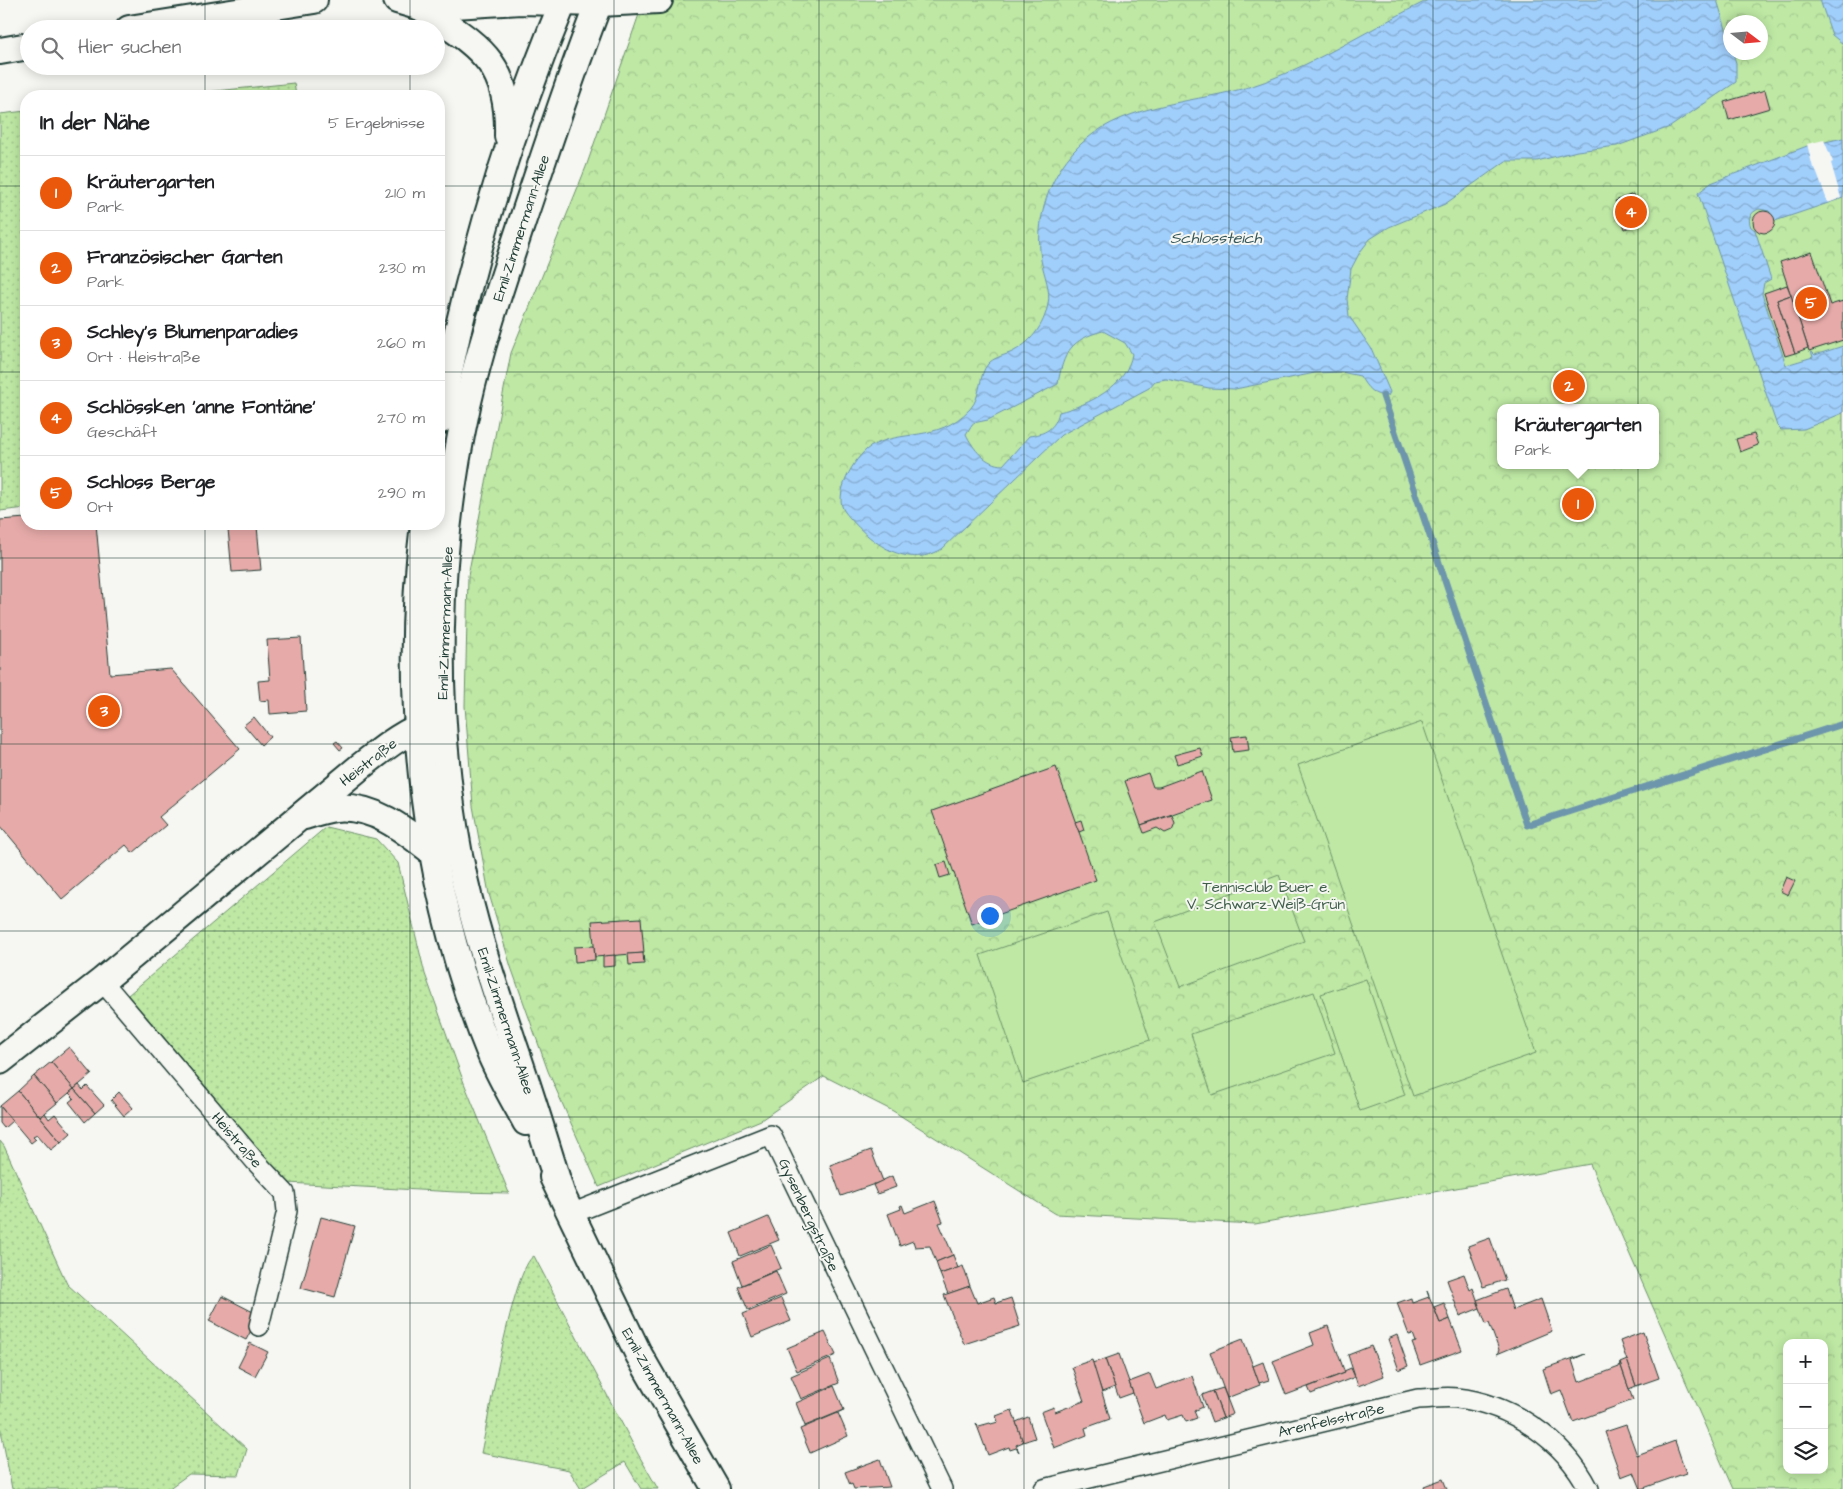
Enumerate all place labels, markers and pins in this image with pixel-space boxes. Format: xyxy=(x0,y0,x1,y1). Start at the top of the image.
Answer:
pin: 4 xyxy=(1615,193,1647,231)
pin: 5 xyxy=(1795,284,1827,322)
pin: 2 xyxy=(1553,367,1585,405)
pin: 1 xyxy=(1562,485,1594,523)
pin: 3 xyxy=(88,692,120,730)

